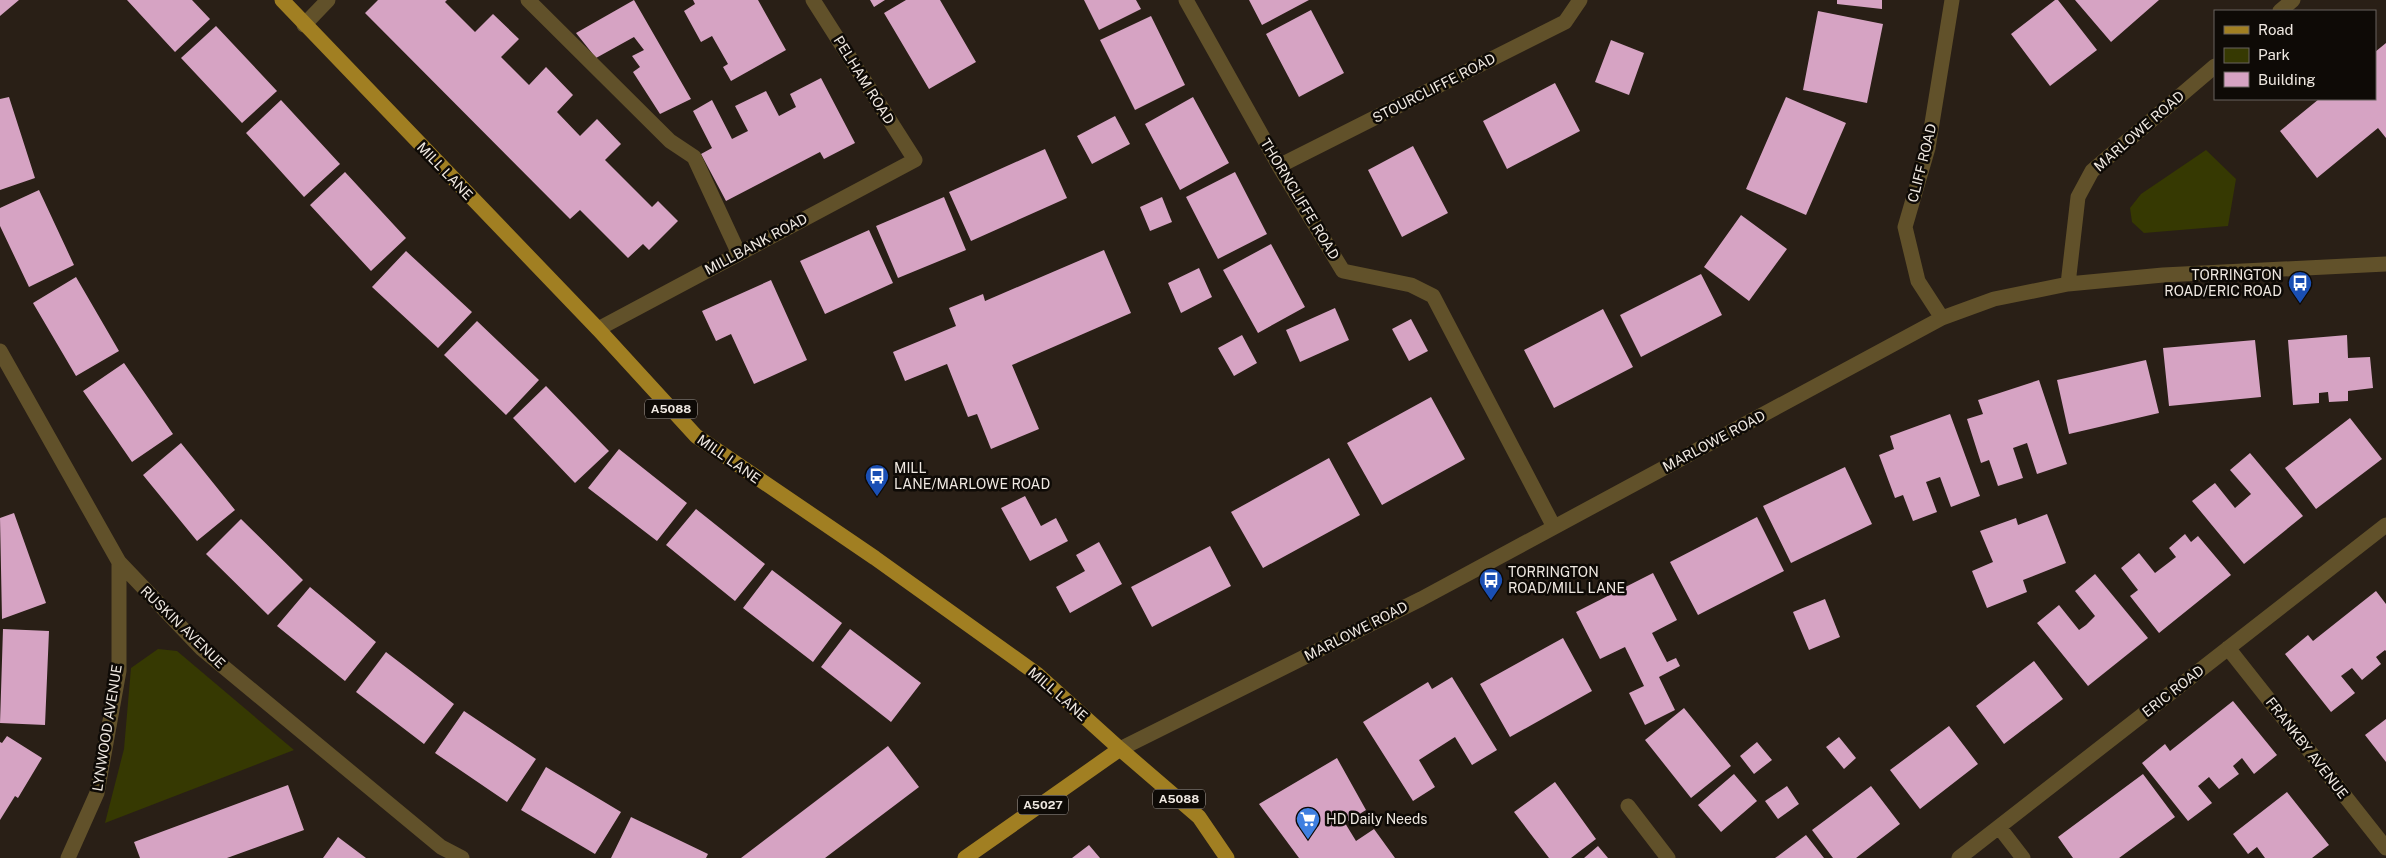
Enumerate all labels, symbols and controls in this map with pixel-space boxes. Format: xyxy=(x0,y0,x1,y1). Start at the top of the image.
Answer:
legend xyxy=(2214,10,2376,100)
text: Road xyxy=(2258,21,2294,38)
street label: PELHAM ROAD xyxy=(830,33,898,127)
text: Park xyxy=(2258,46,2290,63)
street label: STOURCLIFFE ROAD xyxy=(1370,50,1498,126)
text: Building xyxy=(2258,71,2316,88)
street label: MARLOWE ROAD xyxy=(2091,88,2187,174)
street label: CLIFF ROAD xyxy=(1905,122,1939,204)
street label: THORNCLIFFE ROAD xyxy=(1257,136,1343,262)
street label: MILL LANE xyxy=(414,139,476,203)
street label: MILLBANK ROAD xyxy=(702,210,810,278)
place label: TORRINGTON ROAD/ERIC ROAD xyxy=(2164,267,2282,299)
bus stop icon: TORRINGTON ROAD/ERIC ROAD xyxy=(2287,270,2313,304)
road number: A5088 xyxy=(645,399,697,418)
street label: MARLOWE ROAD xyxy=(1660,407,1768,475)
street label: MILL LANE xyxy=(694,431,764,487)
place label: MILL LANE/MARLOWE ROAD xyxy=(894,460,1050,492)
bus stop icon: MILL LANE/MARLOWE ROAD xyxy=(864,463,890,497)
place label: TORRINGTON ROAD/MILL LANE xyxy=(1508,564,1625,596)
bus stop icon: TORRINGTON ROAD/MILL LANE xyxy=(1478,567,1504,601)
street label: RUSKIN AVENUE xyxy=(137,583,229,671)
street label: MARLOWE ROAD xyxy=(1302,598,1410,664)
street label: ERIC ROAD xyxy=(2139,662,2207,720)
street label: LYNWOOD AVENUE xyxy=(89,663,125,793)
street label: MILL LANE xyxy=(1025,664,1091,724)
street label: FRANKBY AVENUE xyxy=(2263,694,2351,802)
road number: A5088 xyxy=(1153,790,1205,809)
road number: A5027 xyxy=(1018,796,1068,814)
supermarket icon: HD Daily Needs xyxy=(1295,806,1321,840)
place label: HD Daily Needs xyxy=(1326,811,1427,827)

